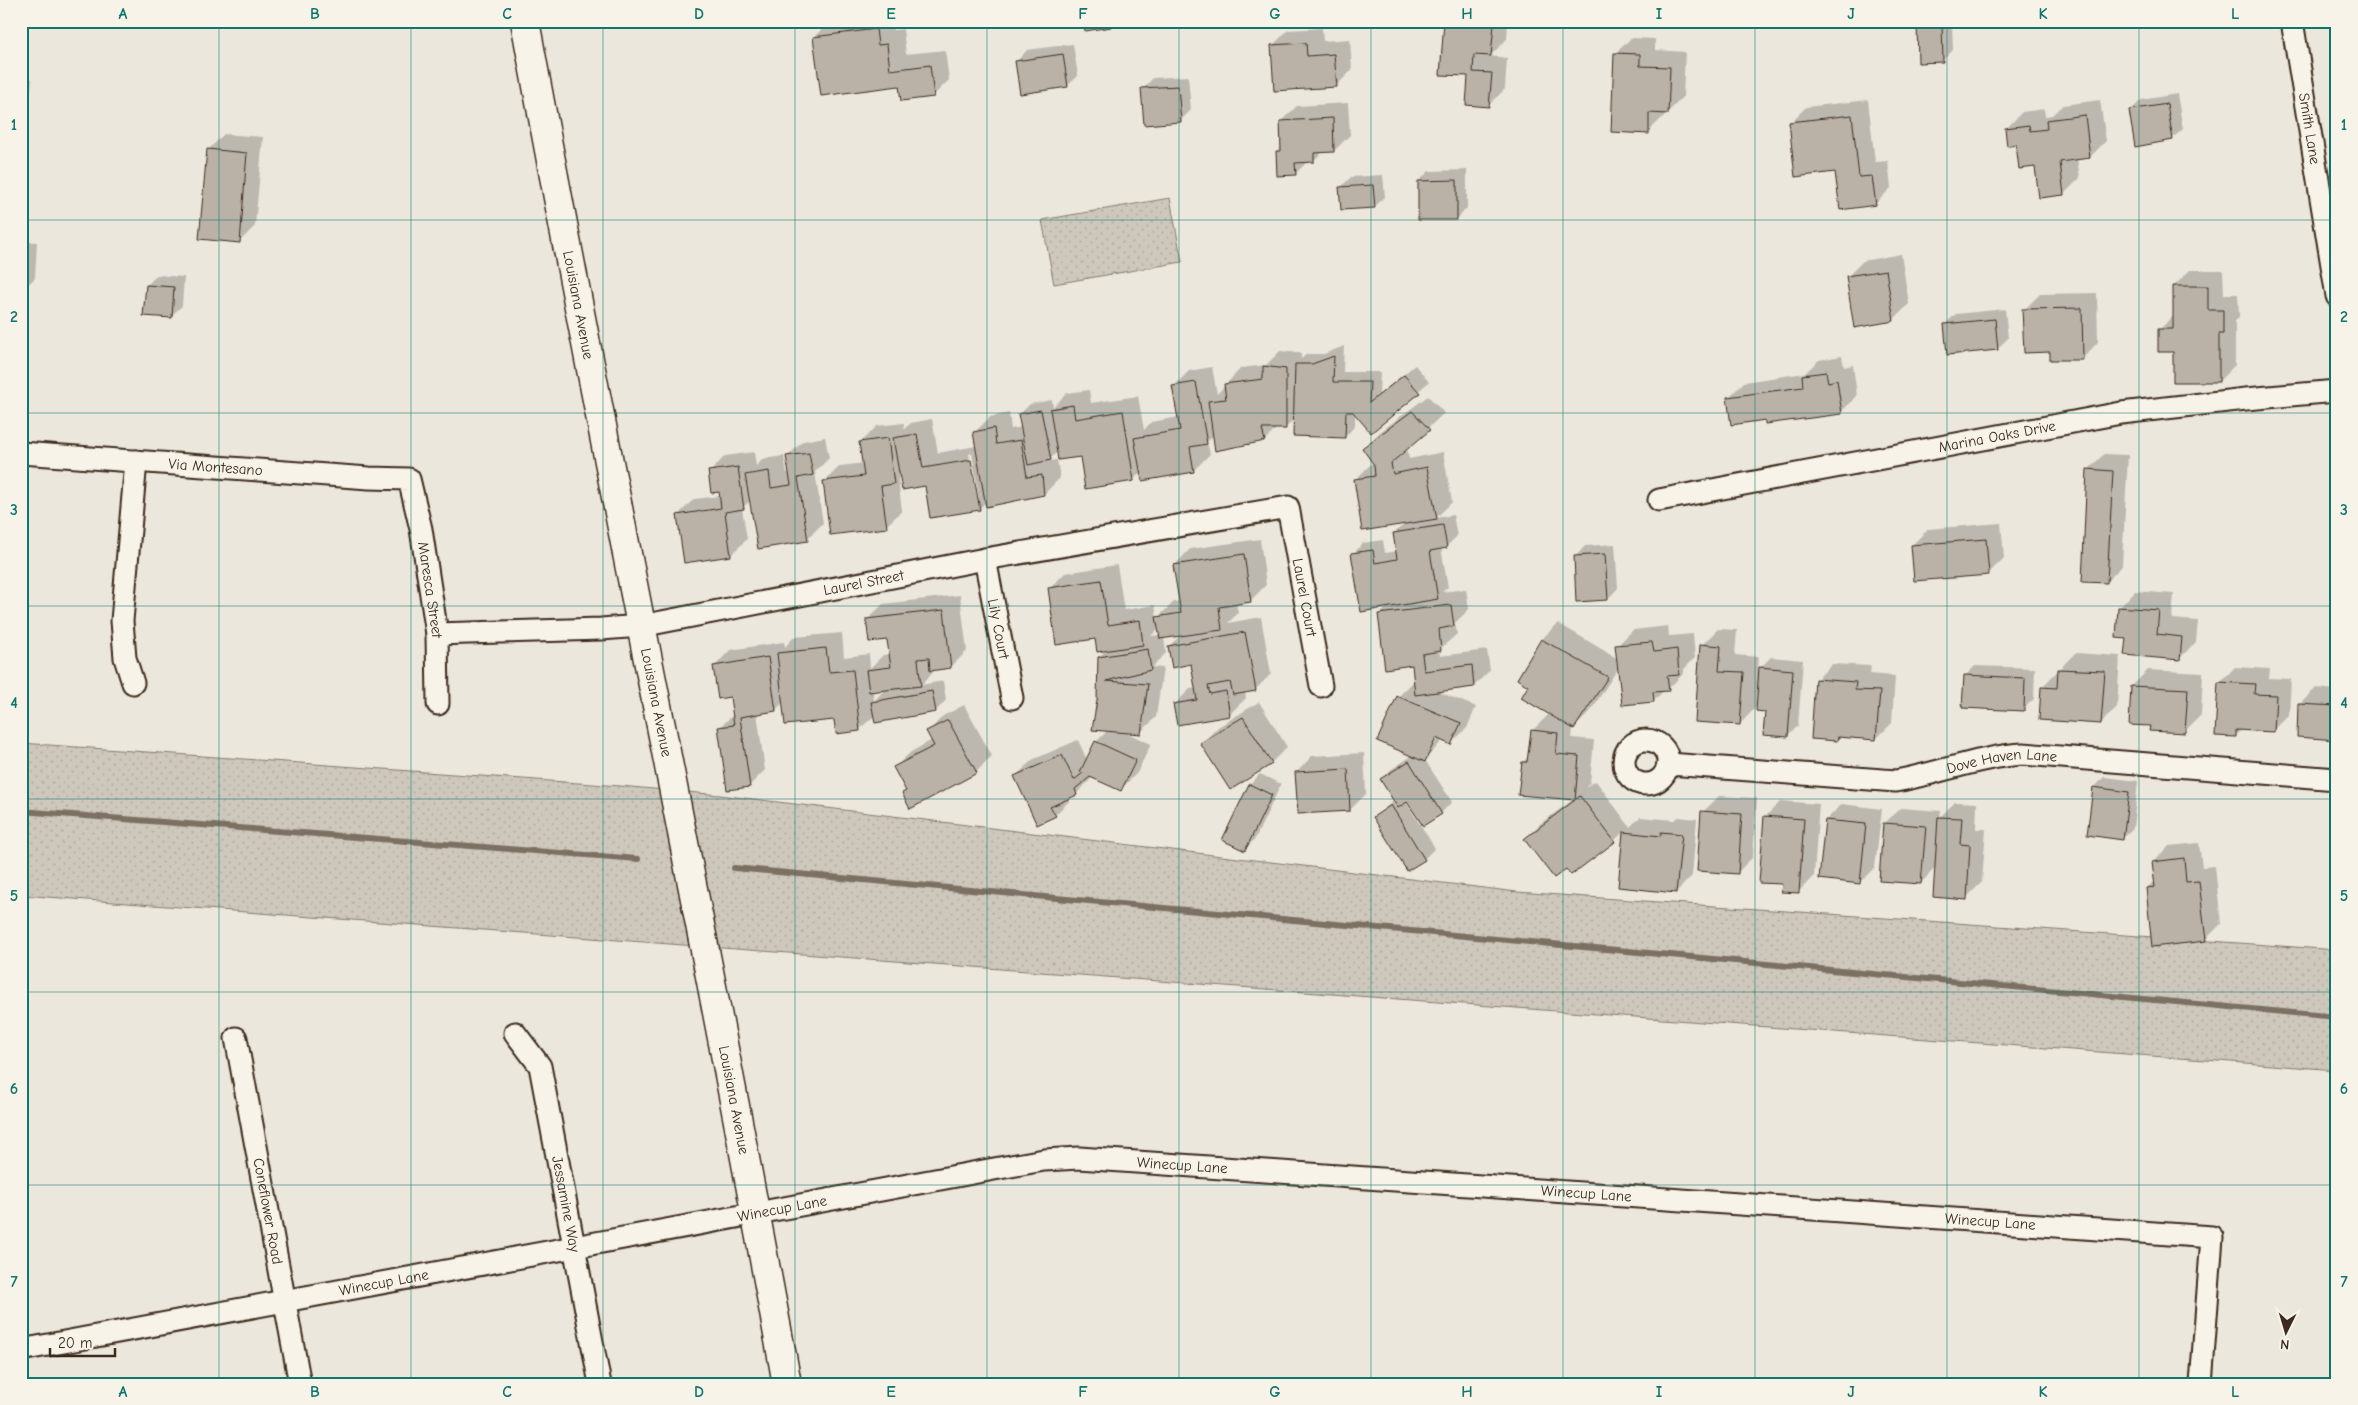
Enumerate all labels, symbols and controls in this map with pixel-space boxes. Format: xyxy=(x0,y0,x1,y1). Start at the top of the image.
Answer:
text: A xyxy=(119,5,128,23)
text: B xyxy=(310,5,320,23)
text: C xyxy=(502,5,512,23)
text: D xyxy=(694,5,704,23)
text: E xyxy=(886,5,896,23)
text: F xyxy=(1078,5,1088,23)
text: G xyxy=(1269,5,1281,23)
text: H xyxy=(1461,5,1473,23)
text: I xyxy=(1656,5,1662,23)
text: J xyxy=(1847,5,1855,23)
text: K xyxy=(2038,5,2048,23)
text: L xyxy=(2231,5,2239,23)
street label: Smith Lane xyxy=(2295,91,2324,166)
text: 1 xyxy=(11,116,17,134)
text: 1 xyxy=(2341,116,2347,134)
street label: Louisiana Avenue xyxy=(559,249,598,361)
text: 2 xyxy=(10,308,18,326)
text: 2 xyxy=(2340,308,2348,326)
street label: Marina Oaks Drive xyxy=(1937,416,2058,456)
street label: Via Montesano xyxy=(168,455,263,479)
text: 3 xyxy=(10,501,18,519)
text: 3 xyxy=(2340,501,2348,519)
street label: Maresca Street xyxy=(414,541,446,639)
street label: Laurel Court xyxy=(1289,557,1321,639)
street label: Laurel Street xyxy=(822,566,906,599)
street label: Lily Court xyxy=(984,597,1013,661)
street label: Louisiana Avenue xyxy=(637,647,676,759)
text: 4 xyxy=(10,694,18,712)
text: 4 xyxy=(2340,694,2348,712)
street label: Dove Haven Lane xyxy=(1945,745,2058,778)
text: 5 xyxy=(10,887,18,905)
text: 5 xyxy=(2340,887,2348,905)
street label: Louisiana Avenue xyxy=(715,1044,753,1156)
text: 6 xyxy=(10,1080,18,1098)
text: 6 xyxy=(2340,1080,2348,1098)
street label: Winecup Lane xyxy=(1136,1153,1229,1177)
street label: Jessamine Way xyxy=(548,1154,584,1254)
street label: Coneflower Road xyxy=(249,1156,287,1266)
street label: Winecup Lane xyxy=(1540,1181,1633,1206)
street label: Winecup Lane xyxy=(736,1191,829,1226)
street label: Winecup Lane xyxy=(1944,1209,2037,1234)
street label: Winecup Lane xyxy=(337,1265,431,1300)
text: 7 xyxy=(10,1273,18,1291)
text: 7 xyxy=(2340,1273,2348,1291)
north arrow xyxy=(2260,1308,2310,1358)
scale bar xyxy=(50,1325,115,1357)
text: 20 m xyxy=(58,1334,92,1352)
text: N xyxy=(2280,1336,2290,1353)
text: A xyxy=(119,1383,128,1401)
text: B xyxy=(310,1383,320,1401)
text: C xyxy=(502,1383,512,1401)
text: D xyxy=(694,1383,704,1401)
text: E xyxy=(886,1383,896,1401)
text: F xyxy=(1078,1383,1088,1401)
text: G xyxy=(1269,1383,1281,1401)
text: H xyxy=(1461,1383,1473,1401)
text: I xyxy=(1656,1383,1662,1401)
text: J xyxy=(1847,1383,1855,1401)
text: K xyxy=(2038,1383,2048,1401)
text: L xyxy=(2231,1383,2239,1401)

